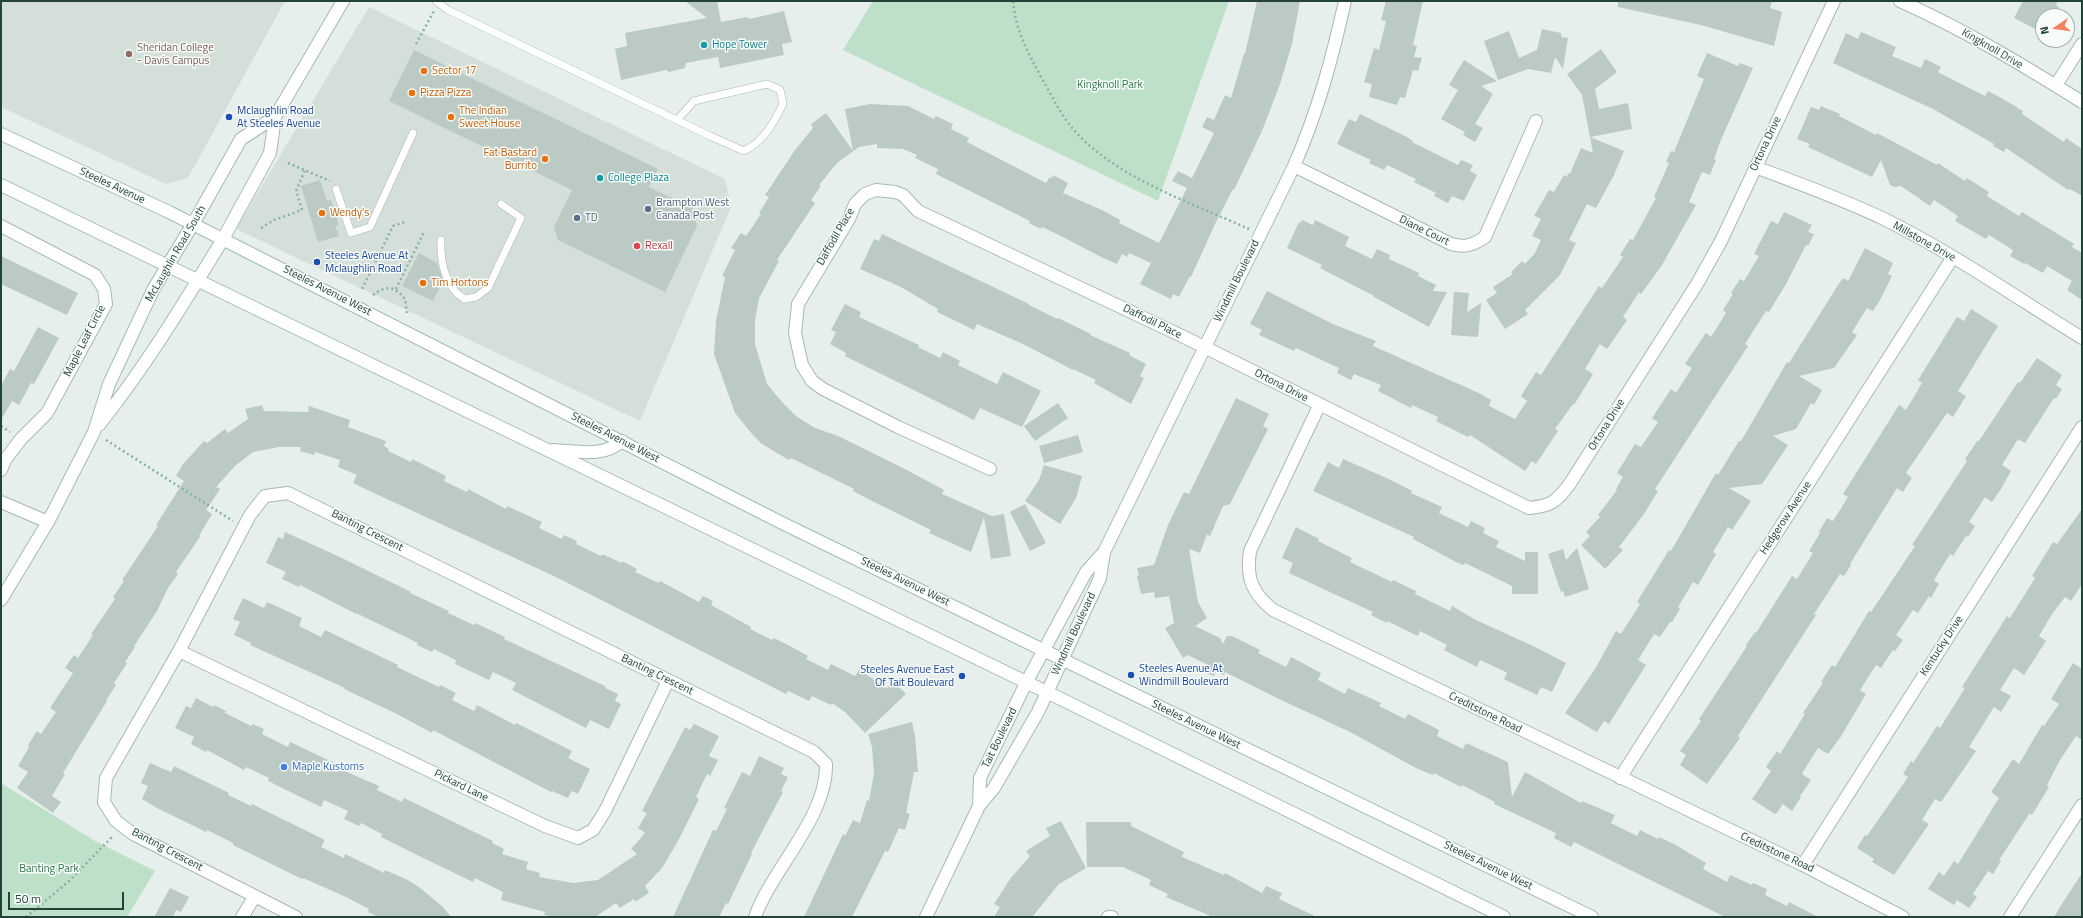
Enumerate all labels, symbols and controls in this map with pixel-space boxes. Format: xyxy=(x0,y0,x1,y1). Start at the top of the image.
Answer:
north arrow xyxy=(2035,8,2075,48)
text: N xyxy=(2036,25,2053,36)
street label: Kingknoll Drive xyxy=(1959,26,2025,72)
place label: Hope Tower xyxy=(712,38,767,52)
marker: Hope Tower xyxy=(699,40,709,50)
place label: Sheridan College - Davis Campus xyxy=(137,41,214,67)
marker: Sheridan College - Davis Campus xyxy=(124,49,134,59)
place label: Sector 17 xyxy=(432,64,477,78)
marker: Sector 17 xyxy=(419,66,429,76)
park label: Kingknoll Park xyxy=(1077,78,1143,92)
place label: Pizza Pizza xyxy=(420,86,471,100)
marker: Pizza Pizza xyxy=(407,88,417,98)
place label: Mclaughlin Road At Steeles Avenue xyxy=(237,104,321,130)
place label: The Indian Sweet House xyxy=(459,104,520,130)
marker: Mclaughlin Road At Steeles Avenue xyxy=(224,112,234,122)
marker: The Indian Sweet House xyxy=(446,112,456,122)
street label: Ortona Drive xyxy=(1748,115,1784,173)
place label: Fat Bastard Burrito xyxy=(484,146,537,172)
marker: Fat Bastard Burrito xyxy=(540,154,550,164)
street label: Steeles Avenue xyxy=(77,165,147,207)
place label: College Plaza xyxy=(608,171,669,185)
marker: College Plaza xyxy=(595,173,605,183)
place label: Brampton West Canada Post xyxy=(656,196,729,222)
street label: McLaughlin Road South xyxy=(143,203,209,305)
marker: Brampton West Canada Post xyxy=(643,204,653,214)
place label: Wendy's xyxy=(330,206,369,220)
street label: Daffodil Place xyxy=(814,206,858,268)
marker: Wendy's xyxy=(317,208,327,218)
place label: TD xyxy=(585,211,598,225)
marker: TD xyxy=(572,213,582,223)
street label: Diane Court xyxy=(1397,213,1451,249)
street label: Millstone Drive xyxy=(1890,219,1958,265)
street label: Windmill Boulevard xyxy=(1211,238,1263,324)
place label: Rexall xyxy=(645,239,673,253)
marker: Rexall xyxy=(632,241,642,251)
place label: Steeles Avenue At Mclaughlin Road xyxy=(325,249,409,275)
marker: Steeles Avenue At Mclaughlin Road xyxy=(312,257,322,267)
street label: Steeles Avenue West xyxy=(281,263,373,319)
place label: Tim Hortons xyxy=(431,276,488,290)
marker: Tim Hortons xyxy=(418,278,428,288)
street label: Daffodil Place xyxy=(1121,302,1183,342)
street label: Maple Leaf Circle xyxy=(61,303,109,379)
street label: Ortona Drive xyxy=(1252,367,1310,405)
street label: Ortona Drive xyxy=(1586,397,1628,453)
street label: Steeles Avenue West xyxy=(569,410,661,466)
street label: Hedgerow Avenue xyxy=(1757,479,1815,557)
street label: Banting Crescent xyxy=(329,507,405,555)
street label: Steeles Avenue West xyxy=(858,555,952,609)
street label: Windmill Boulevard xyxy=(1049,591,1099,677)
street label: Kentucky Drive xyxy=(1918,613,1966,679)
street label: Banting Crescent xyxy=(619,652,695,698)
place label: Steeles Avenue At Windmill Boulevard xyxy=(1139,662,1229,688)
place label: Steeles Avenue East Of Tait Boulevard xyxy=(860,663,954,689)
marker: Steeles Avenue At Windmill Boulevard xyxy=(1126,670,1136,680)
marker: Steeles Avenue East Of Tait Boulevard xyxy=(957,671,967,681)
street label: Creditstone Road xyxy=(1446,690,1524,736)
street label: Steeles Avenue West xyxy=(1149,698,1243,752)
street label: Tait Boulevard xyxy=(980,706,1020,770)
place label: Maple Kustoms xyxy=(292,760,364,774)
marker: Maple Kustoms xyxy=(279,762,289,772)
street label: Pickard Lane xyxy=(432,767,490,805)
street label: Banting Crescent xyxy=(129,826,205,874)
street label: Creditstone Road xyxy=(1738,830,1816,876)
street label: Steeles Avenue West xyxy=(1441,839,1535,893)
park label: Banting Park xyxy=(19,862,79,876)
scale bar xyxy=(10,884,126,910)
text: 50 m xyxy=(15,889,41,908)

